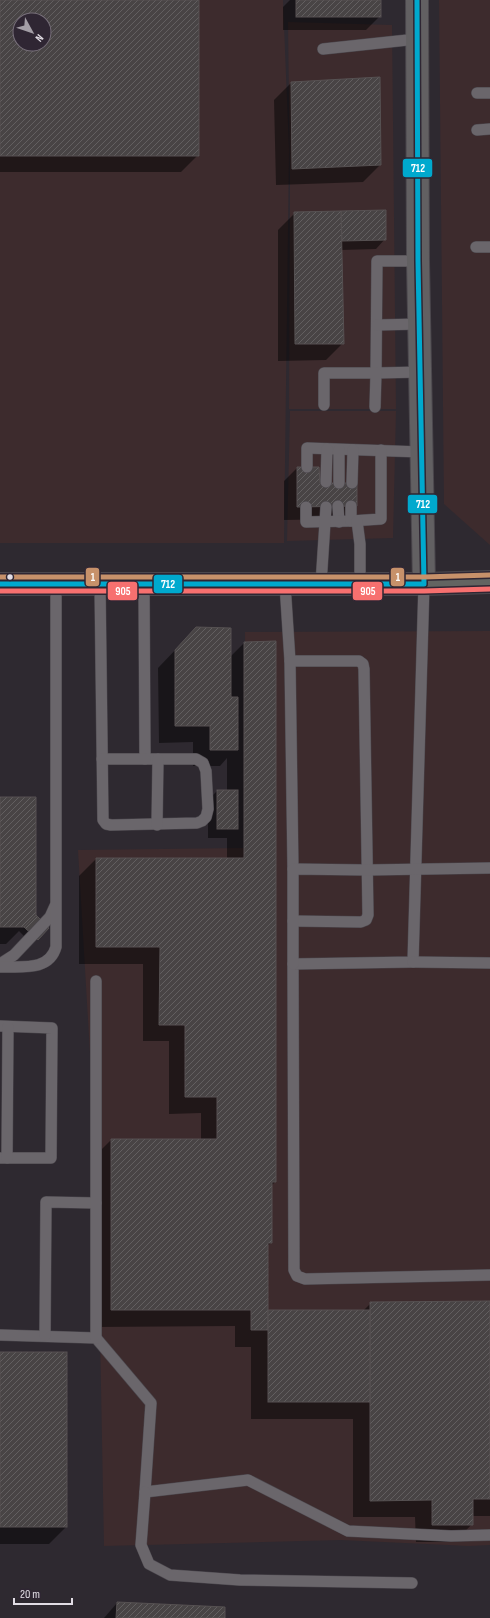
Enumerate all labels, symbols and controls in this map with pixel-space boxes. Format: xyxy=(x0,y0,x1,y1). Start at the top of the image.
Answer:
north arrow xyxy=(12,12,52,52)
text: N xyxy=(32,32,46,45)
line badge: 712 xyxy=(402,158,433,178)
text: 712 xyxy=(411,162,425,175)
line badge: 712 xyxy=(407,494,438,514)
text: 712 xyxy=(416,498,430,511)
line badge: 1 xyxy=(85,567,100,587)
line badge: 1 xyxy=(390,567,405,587)
text: 1 xyxy=(91,571,96,584)
text: 1 xyxy=(396,571,401,584)
unlabelled marker xyxy=(5,572,15,582)
line badge: 712 xyxy=(153,574,183,594)
text: 712 xyxy=(161,578,175,591)
line badge: 905 xyxy=(107,581,138,601)
line badge: 905 xyxy=(352,581,383,601)
text: 905 xyxy=(115,585,131,598)
text: 905 xyxy=(360,585,376,598)
scale bar xyxy=(14,1580,72,1606)
text: 20 m xyxy=(20,1587,40,1602)

